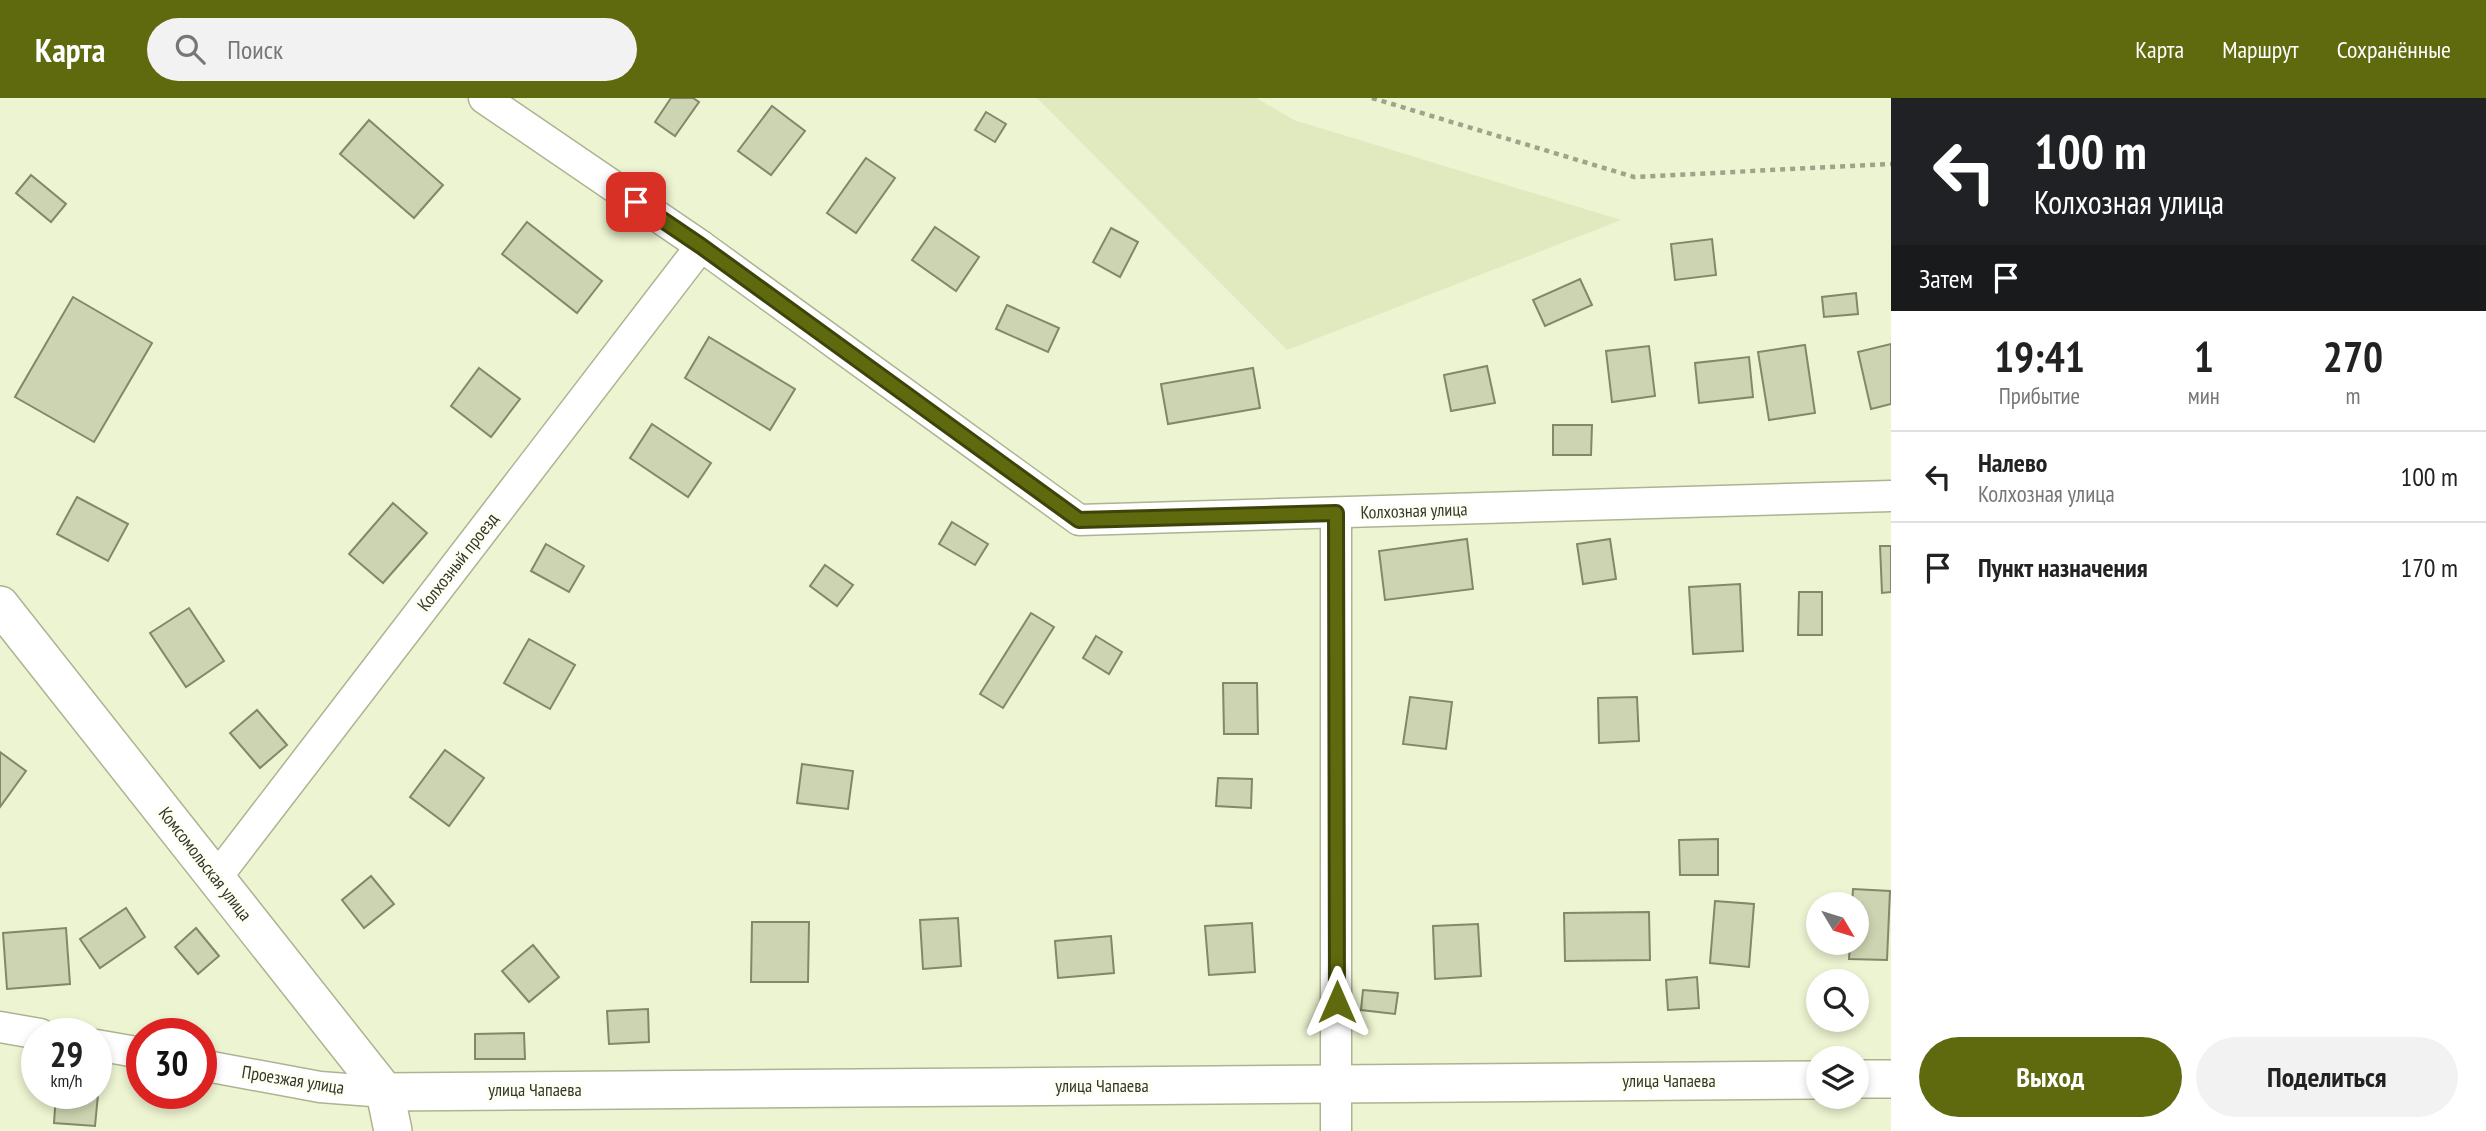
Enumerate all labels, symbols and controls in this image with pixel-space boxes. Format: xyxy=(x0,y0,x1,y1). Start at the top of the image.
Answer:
search box xyxy=(147,18,637,81)
text: Карта xyxy=(35,28,105,71)
icon: search xyxy=(171,30,209,68)
text: Поиск xyxy=(227,33,283,66)
text: Карта xyxy=(2135,34,2184,65)
text: Маршрут xyxy=(2222,34,2299,65)
text: Сохранённые xyxy=(2337,34,2451,65)
text: 100 m xyxy=(2034,119,2147,183)
icon: left xyxy=(1919,126,2010,217)
pin xyxy=(606,172,666,232)
text: Колхозная улица xyxy=(2034,181,2224,223)
icon: arrive xyxy=(617,183,655,221)
icon: arrive xyxy=(1987,259,2025,297)
text: Затем xyxy=(1919,262,1973,295)
text: 19:41 xyxy=(1994,329,2085,384)
text: 1 xyxy=(2194,329,2214,384)
text: 270 xyxy=(2323,329,2383,384)
text: Прибытие xyxy=(1999,381,2080,410)
text: мин xyxy=(2188,381,2220,410)
text: m xyxy=(2345,381,2360,410)
text: Налево xyxy=(1978,446,2047,479)
icon: left xyxy=(1919,458,1957,496)
text: 100 m xyxy=(2400,460,2458,493)
text: Колхозная улица xyxy=(1978,479,2115,508)
street label: Колхозная улица xyxy=(1360,497,1468,524)
street label: Колхозный проезд xyxy=(412,508,503,615)
icon: arrive xyxy=(1919,549,1957,587)
text: Пункт назначения xyxy=(1978,551,2148,584)
text: 170 m xyxy=(2400,551,2458,584)
street label: Комсомольская улица xyxy=(154,802,257,925)
north arrow xyxy=(1806,892,1869,956)
map controls xyxy=(1806,892,1869,1109)
position arrow xyxy=(1300,965,1374,1039)
button: search xyxy=(1806,969,1869,1032)
speed limit sign: 30 xyxy=(126,1018,217,1109)
text: 29 xyxy=(50,1031,83,1077)
button: Выход xyxy=(1919,1037,2182,1117)
button: Поделиться xyxy=(2196,1037,2458,1117)
button: layers xyxy=(1806,1046,1869,1109)
street label: Проезжая улица xyxy=(240,1060,346,1099)
text: km/h xyxy=(51,1069,82,1092)
street label: улица Чапаева xyxy=(1622,1069,1716,1092)
street label: улица Чапаева xyxy=(1055,1074,1149,1097)
street label: улица Чапаева xyxy=(488,1078,582,1101)

